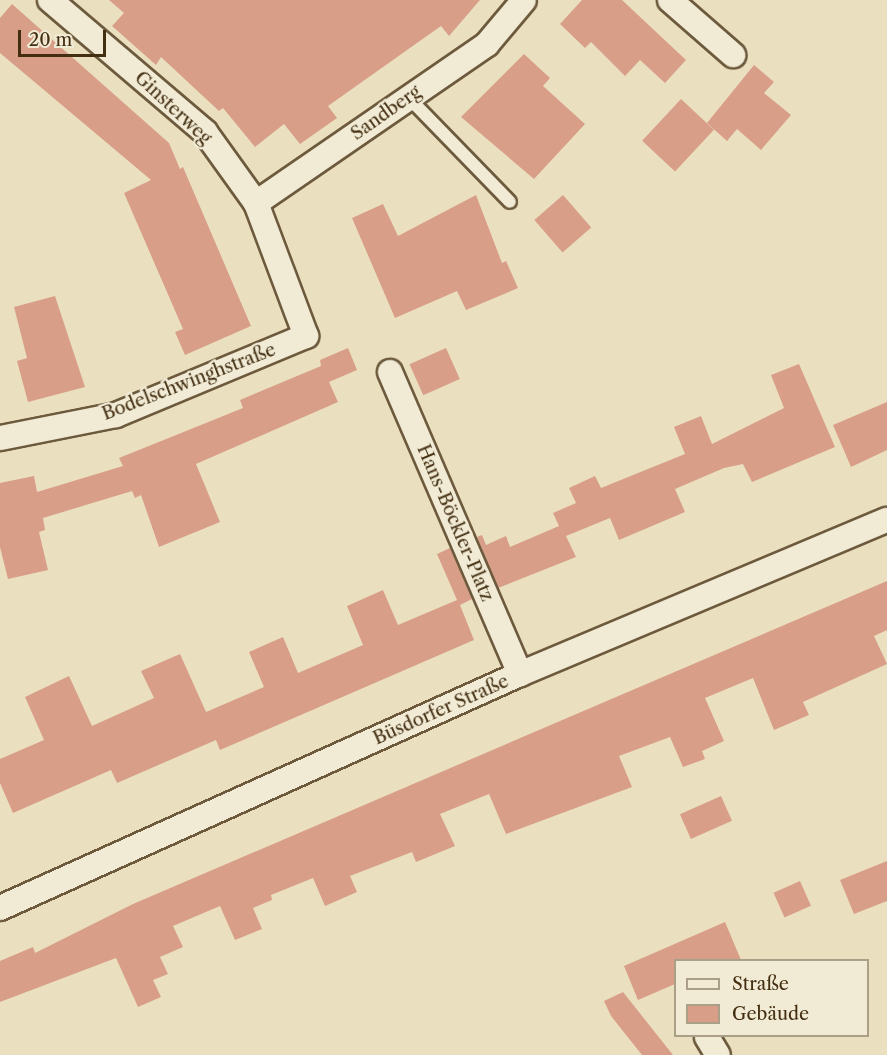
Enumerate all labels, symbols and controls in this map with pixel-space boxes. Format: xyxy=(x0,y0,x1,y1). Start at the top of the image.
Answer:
scale bar xyxy=(21,18,110,56)
text: 20 m xyxy=(29,29,72,51)
street label: Ginsterweg xyxy=(130,67,216,149)
street label: Sandberg xyxy=(347,81,425,145)
street label: Bodelschwinghstraße xyxy=(99,339,279,425)
street label: Hans-Böckler-Platz xyxy=(412,441,498,605)
street label: Büsdorfer Straße xyxy=(370,670,512,750)
legend xyxy=(674,959,869,1037)
text: Straße xyxy=(732,973,789,995)
text: Gebäude xyxy=(732,1003,809,1025)

